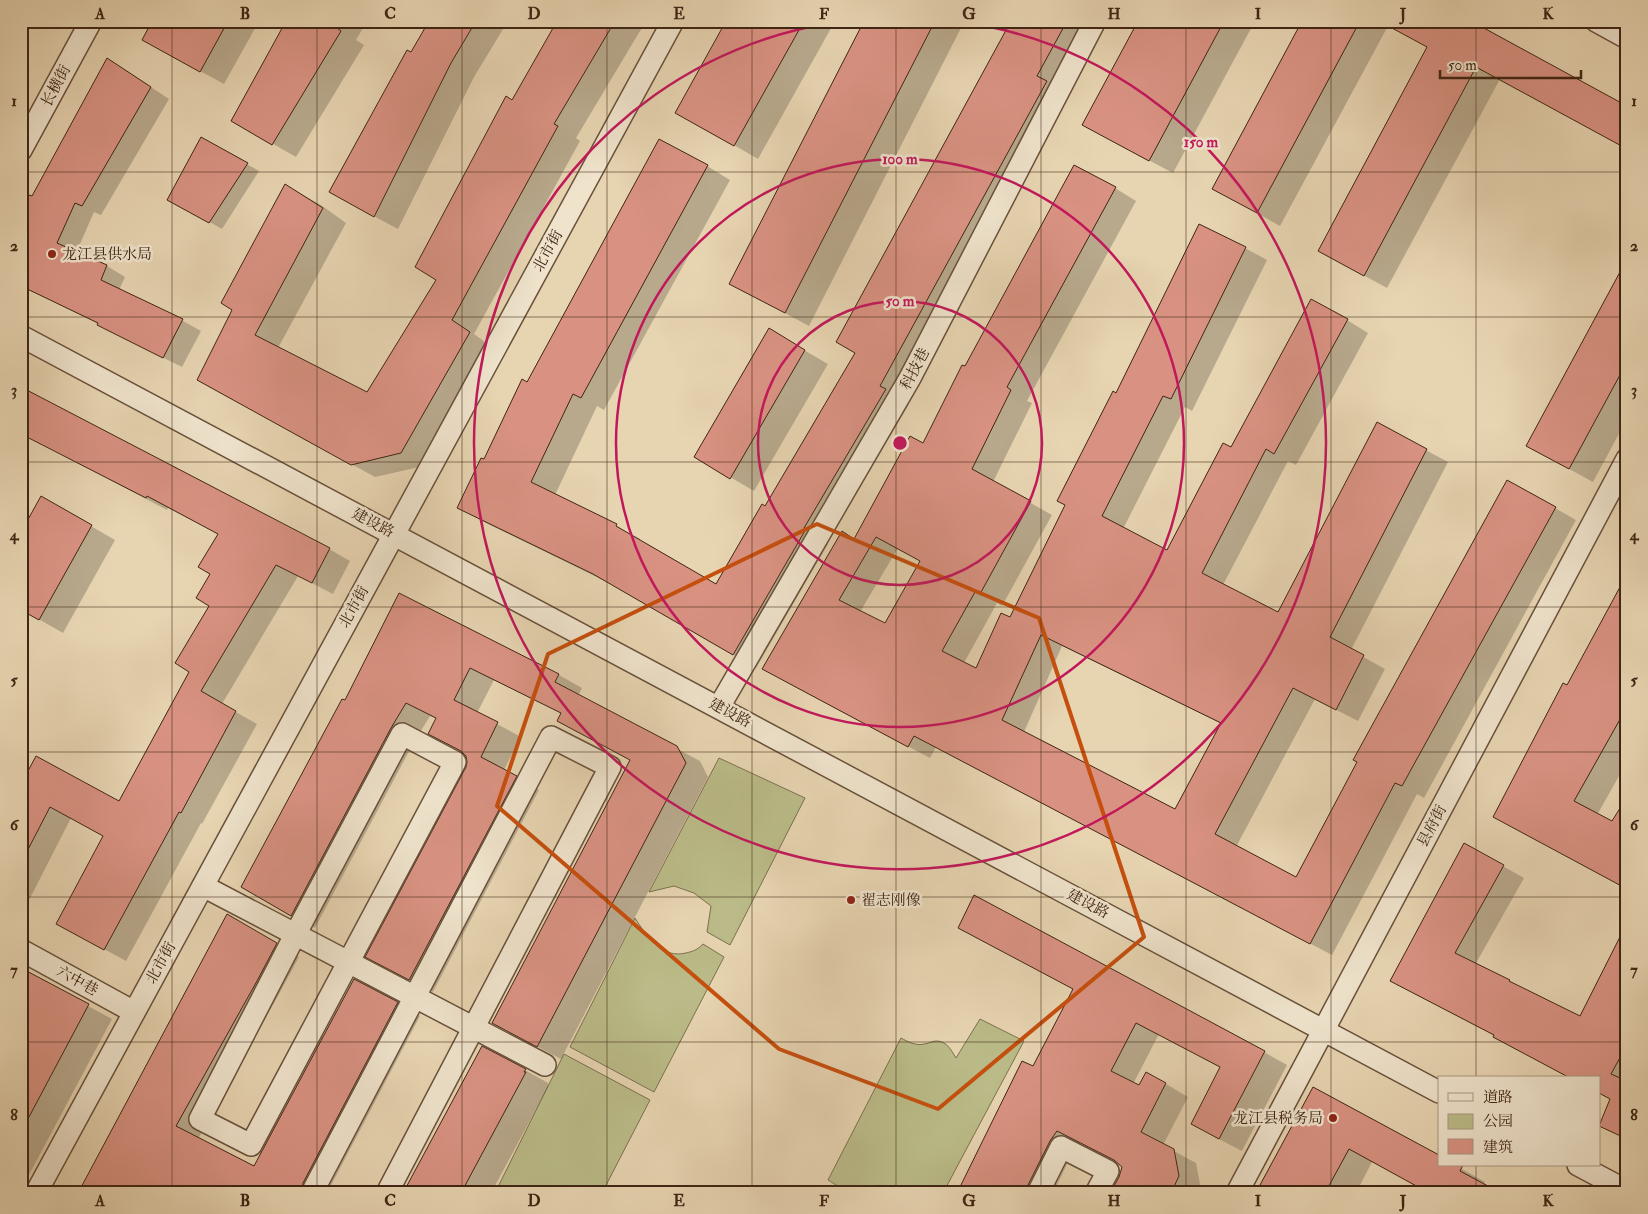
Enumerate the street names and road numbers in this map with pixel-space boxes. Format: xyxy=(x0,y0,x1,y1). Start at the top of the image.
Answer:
street label: 长横街 xyxy=(37,62,75,110)
street label: 北市街 xyxy=(529,227,567,275)
street label: 科技巷 xyxy=(896,345,934,393)
street label: 建设路 xyxy=(349,504,397,542)
street label: 北市街 xyxy=(335,583,373,631)
street label: 建设路 xyxy=(706,694,754,732)
street label: 县府街 xyxy=(1413,802,1451,850)
street label: 建设路 xyxy=(1064,885,1112,923)
street label: 北市街 xyxy=(142,939,180,987)
street label: 六中巷 xyxy=(53,962,101,1000)

